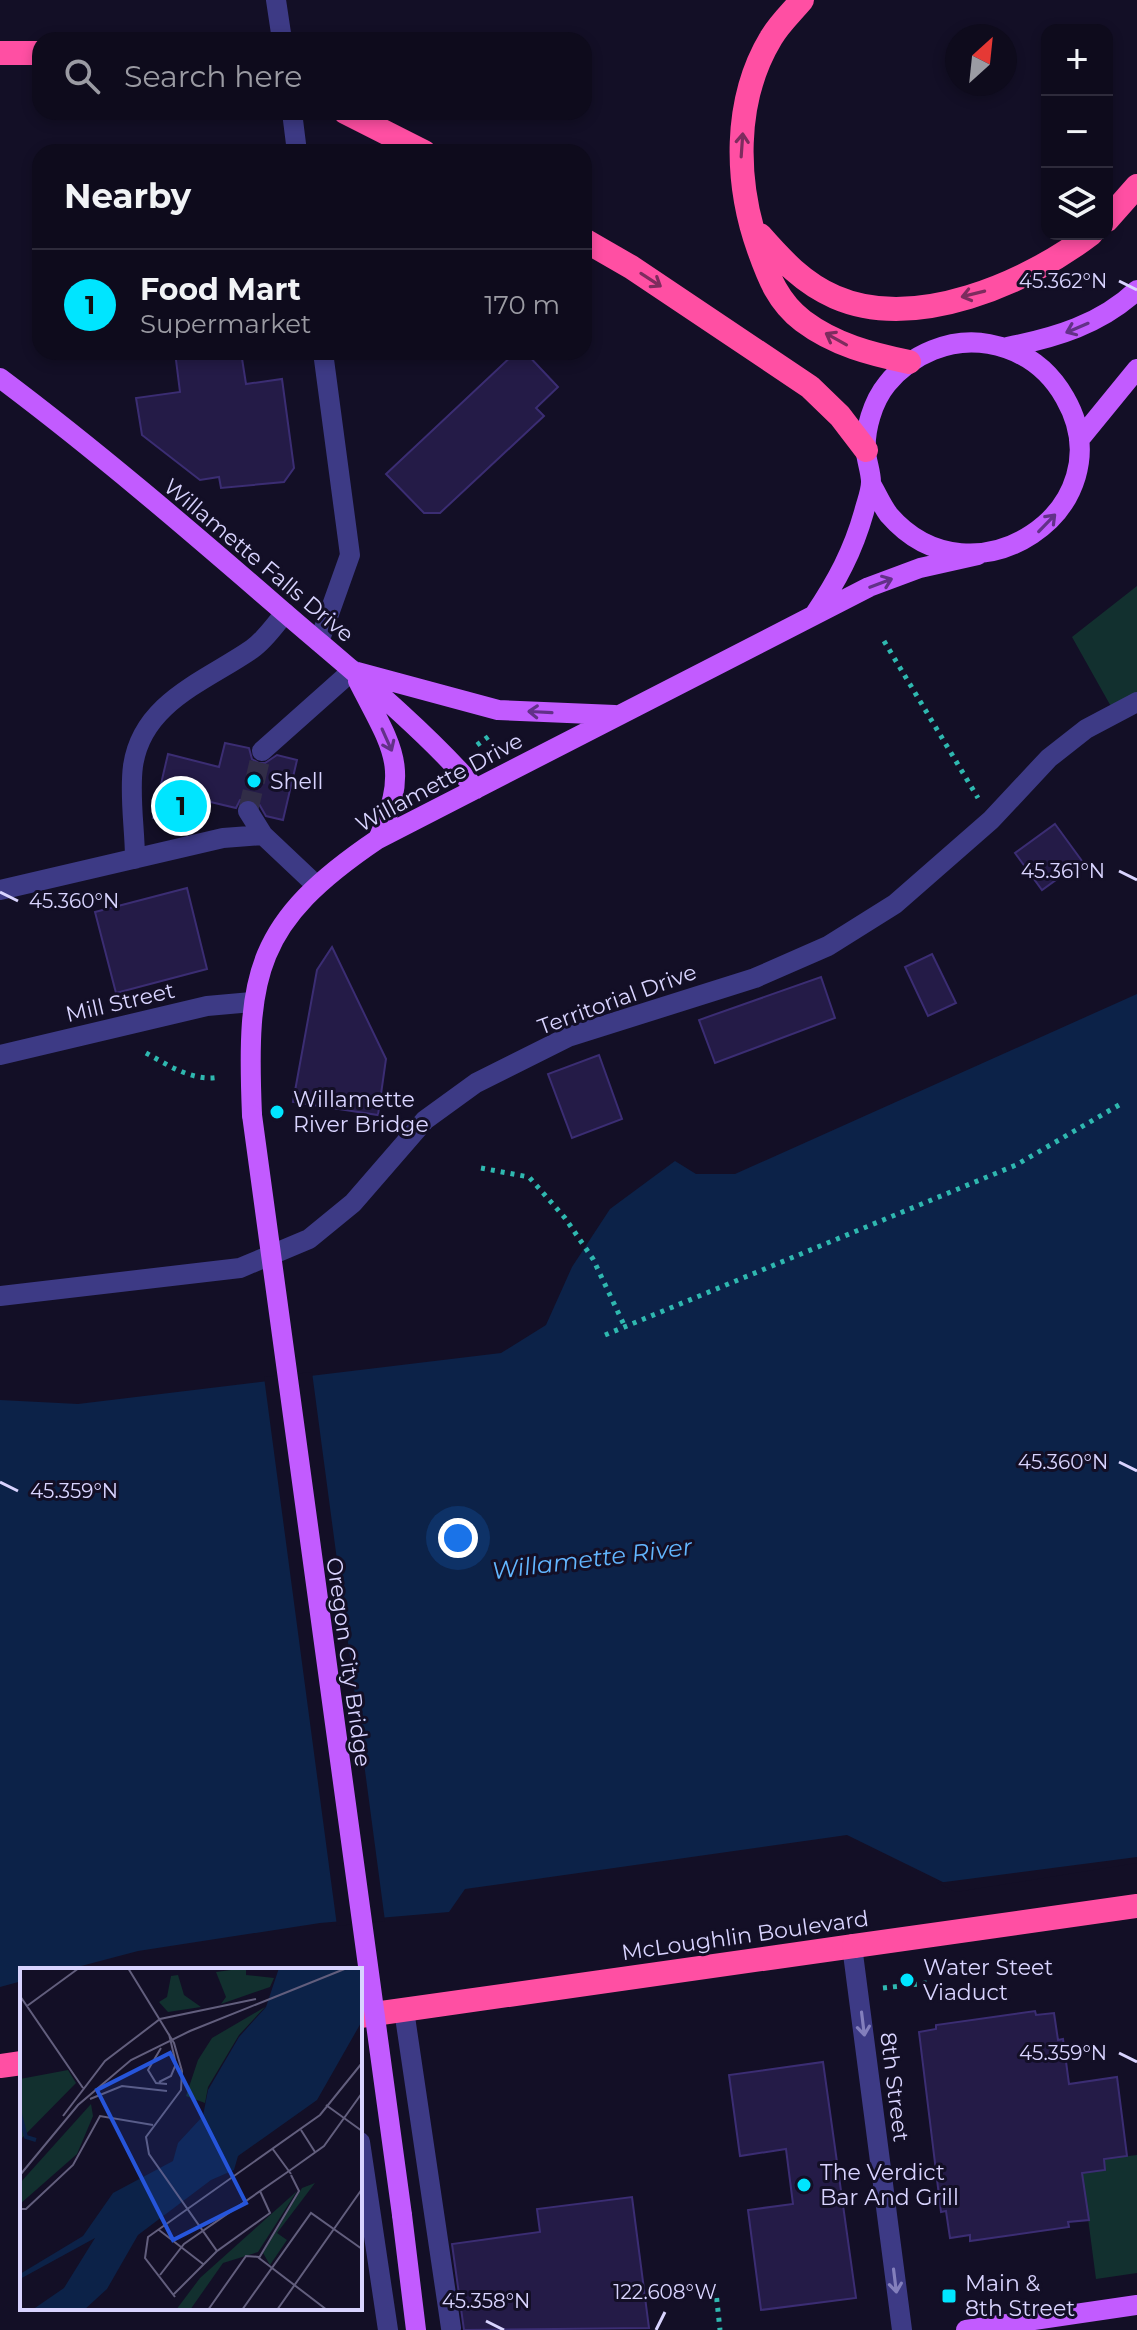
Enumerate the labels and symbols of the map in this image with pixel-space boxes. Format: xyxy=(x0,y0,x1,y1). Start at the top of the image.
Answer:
north arrow xyxy=(945,24,1017,96)
one-way arrow xyxy=(735,132,750,159)
text: 45.362°N xyxy=(1019,269,1107,293)
one-way arrow xyxy=(639,273,662,289)
one-way arrow xyxy=(961,288,987,303)
one-way arrow xyxy=(1065,321,1089,336)
one-way arrow xyxy=(824,331,848,346)
street label: Willamette Falls Drive xyxy=(158,473,359,648)
one-way arrow xyxy=(1037,513,1056,533)
one-way arrow xyxy=(868,575,893,589)
one-way arrow xyxy=(527,704,554,719)
street label: Willamette Drive xyxy=(351,727,527,838)
one-way arrow xyxy=(380,728,395,752)
place label: Shell xyxy=(270,768,324,795)
marker: Shell xyxy=(245,772,263,790)
pin: 1 xyxy=(155,776,207,836)
text: 45.361°N xyxy=(1021,859,1105,883)
text: 45.360°N xyxy=(29,889,119,913)
street label: Territorial Drive xyxy=(534,958,700,1041)
street label: Mill Street xyxy=(63,977,177,1028)
place label: Willamette River Bridge xyxy=(293,1086,429,1138)
marker: Willamette River Bridge xyxy=(268,1103,286,1121)
text: 45.360°N xyxy=(1018,1450,1108,1474)
text: 45.359°N xyxy=(30,1479,118,1503)
your location xyxy=(438,1518,478,1558)
water label: Willamette River xyxy=(490,1532,695,1585)
street label: Oregon City Bridge xyxy=(320,1556,377,1769)
street label: McLoughlin Boulevard xyxy=(620,1905,870,1966)
place label: Water Steet Viaduct xyxy=(923,1954,1053,2006)
inset map xyxy=(20,1968,362,2310)
marker: Water Steet Viaduct xyxy=(898,1971,916,1989)
one-way arrow xyxy=(855,2010,870,2036)
street label: 8th Street xyxy=(874,2031,915,2143)
text: 45.359°N xyxy=(1019,2041,1107,2065)
place label: The Verdict Bar And Grill xyxy=(820,2159,959,2211)
marker: The Verdict Bar And Grill xyxy=(795,2176,813,2194)
one-way arrow xyxy=(888,2268,903,2294)
place label: Main & 8th Street xyxy=(965,2270,1075,2322)
text: 122.608°W xyxy=(613,2280,717,2304)
marker: Main & 8th Street xyxy=(940,2287,958,2305)
text: 45.358°N xyxy=(442,2289,530,2313)

